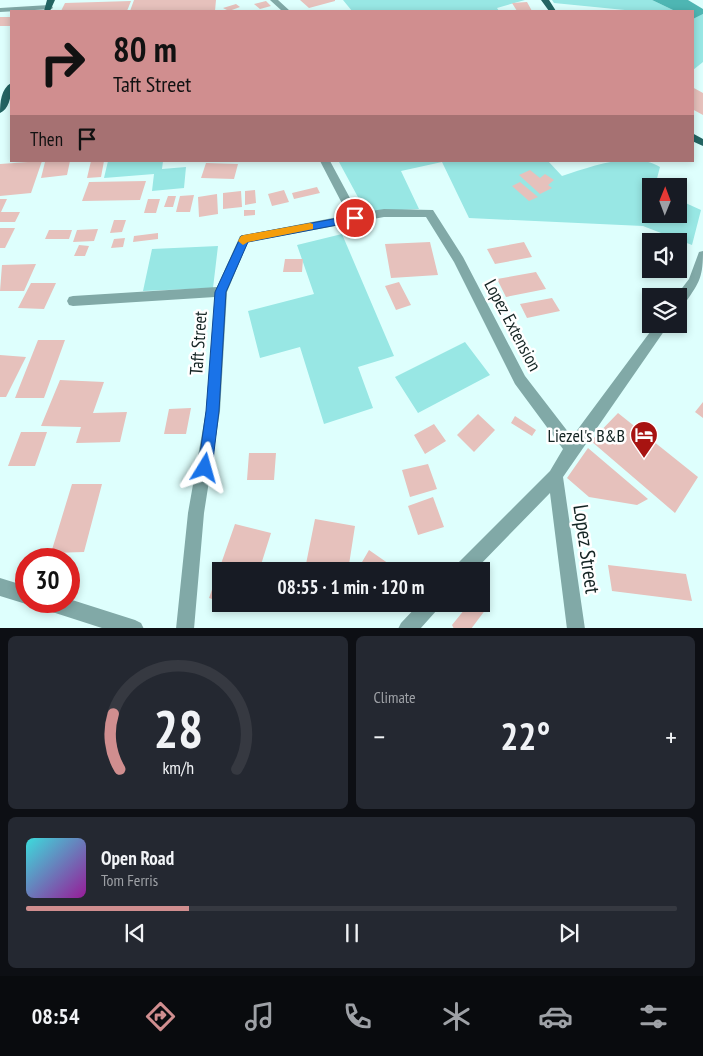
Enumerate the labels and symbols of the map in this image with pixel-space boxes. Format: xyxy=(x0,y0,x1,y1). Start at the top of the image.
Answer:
north arrow xyxy=(642,178,688,222)
pin xyxy=(334,197,376,239)
street label: Lopez Extension xyxy=(479,275,547,375)
street label: Taft Street xyxy=(184,310,212,376)
hotel icon: Liezel's B&B xyxy=(629,420,659,459)
place label: Liezel's B&B xyxy=(547,424,625,447)
position arrow xyxy=(178,441,230,493)
street label: Lopez Street xyxy=(567,503,607,595)
speed limit sign: 30 xyxy=(15,548,80,613)

